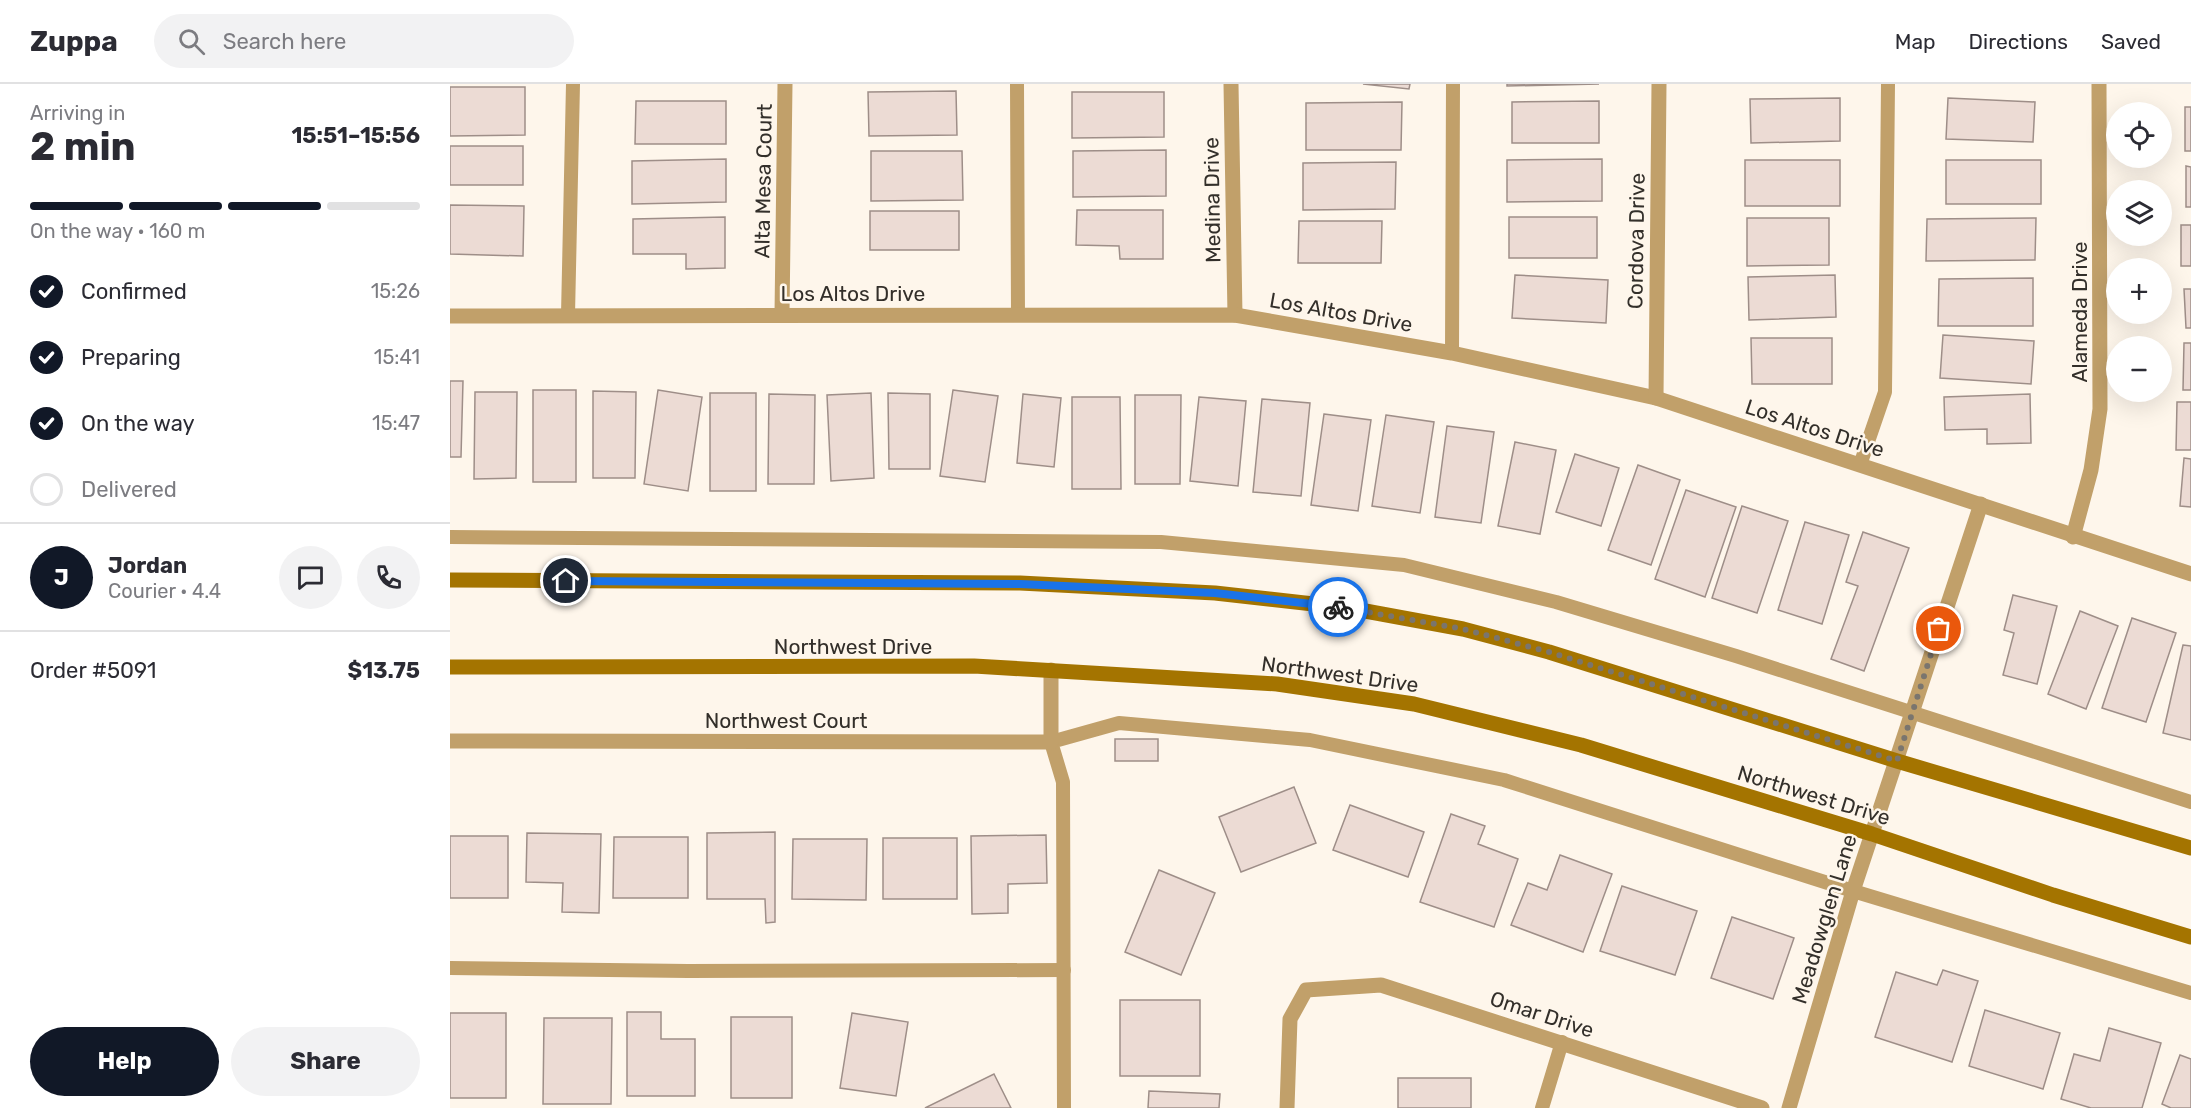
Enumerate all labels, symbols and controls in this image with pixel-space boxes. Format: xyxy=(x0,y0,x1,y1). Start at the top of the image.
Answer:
search box xyxy=(154,14,574,68)
text: Zuppa xyxy=(30,25,118,58)
icon: search xyxy=(175,25,208,58)
text: Search here xyxy=(223,28,346,55)
text: Map xyxy=(1895,29,1936,54)
text: Directions xyxy=(1969,29,2068,54)
text: Saved xyxy=(2101,29,2161,54)
text: Arriving in xyxy=(30,101,125,125)
map controls xyxy=(2106,102,2172,402)
button: locate xyxy=(2106,102,2172,168)
street label: Alta Mesa Court xyxy=(749,103,777,259)
text: 15:51–15:56 xyxy=(291,122,420,149)
text: 2 min xyxy=(30,124,136,170)
street label: Medina Drive xyxy=(1198,137,1226,263)
street label: Cordova Drive xyxy=(1622,173,1650,309)
button: layers xyxy=(2106,180,2172,246)
text: On the way · 160 m xyxy=(30,219,205,243)
street label: Alameda Drive xyxy=(2067,242,2092,382)
button: + xyxy=(2106,258,2172,324)
icon: check xyxy=(30,275,63,308)
text: Confirmed xyxy=(81,278,187,305)
text: 15:26 xyxy=(371,279,420,303)
street label: Los Altos Drive xyxy=(781,281,925,306)
street label: Los Altos Drive xyxy=(1268,287,1414,337)
button: − xyxy=(2106,336,2172,402)
icon: check xyxy=(30,341,63,374)
text: Preparing xyxy=(81,344,181,371)
text: 15:41 xyxy=(374,345,420,369)
street label: Los Altos Drive xyxy=(1742,394,1888,462)
icon: check xyxy=(30,407,63,440)
text: On the way xyxy=(81,410,195,437)
text: 15:47 xyxy=(372,411,420,435)
text: Delivered xyxy=(81,476,177,503)
button: chat xyxy=(279,546,342,609)
button: phone xyxy=(357,546,420,609)
text: Jordan xyxy=(108,552,187,579)
pin xyxy=(540,555,591,606)
text: J xyxy=(54,564,69,591)
icon: home xyxy=(549,564,582,597)
courier xyxy=(1308,577,1368,637)
text: Courier · 4.4 xyxy=(108,579,221,603)
icon: bike xyxy=(1322,591,1355,624)
pin xyxy=(1913,603,1964,654)
icon: bag xyxy=(1922,612,1955,645)
street label: Northwest Drive xyxy=(774,634,932,659)
street label: Northwest Drive xyxy=(1260,651,1420,697)
text: Order #5091 xyxy=(30,657,157,684)
text: $13.75 xyxy=(347,657,420,684)
street label: Northwest Court xyxy=(705,708,867,733)
street label: Northwest Drive xyxy=(1735,760,1893,830)
street label: Meadowglen Lane xyxy=(1786,831,1862,1007)
street label: Omar Drive xyxy=(1487,985,1597,1043)
button: Help xyxy=(30,1027,219,1096)
button: Share xyxy=(231,1027,420,1096)

